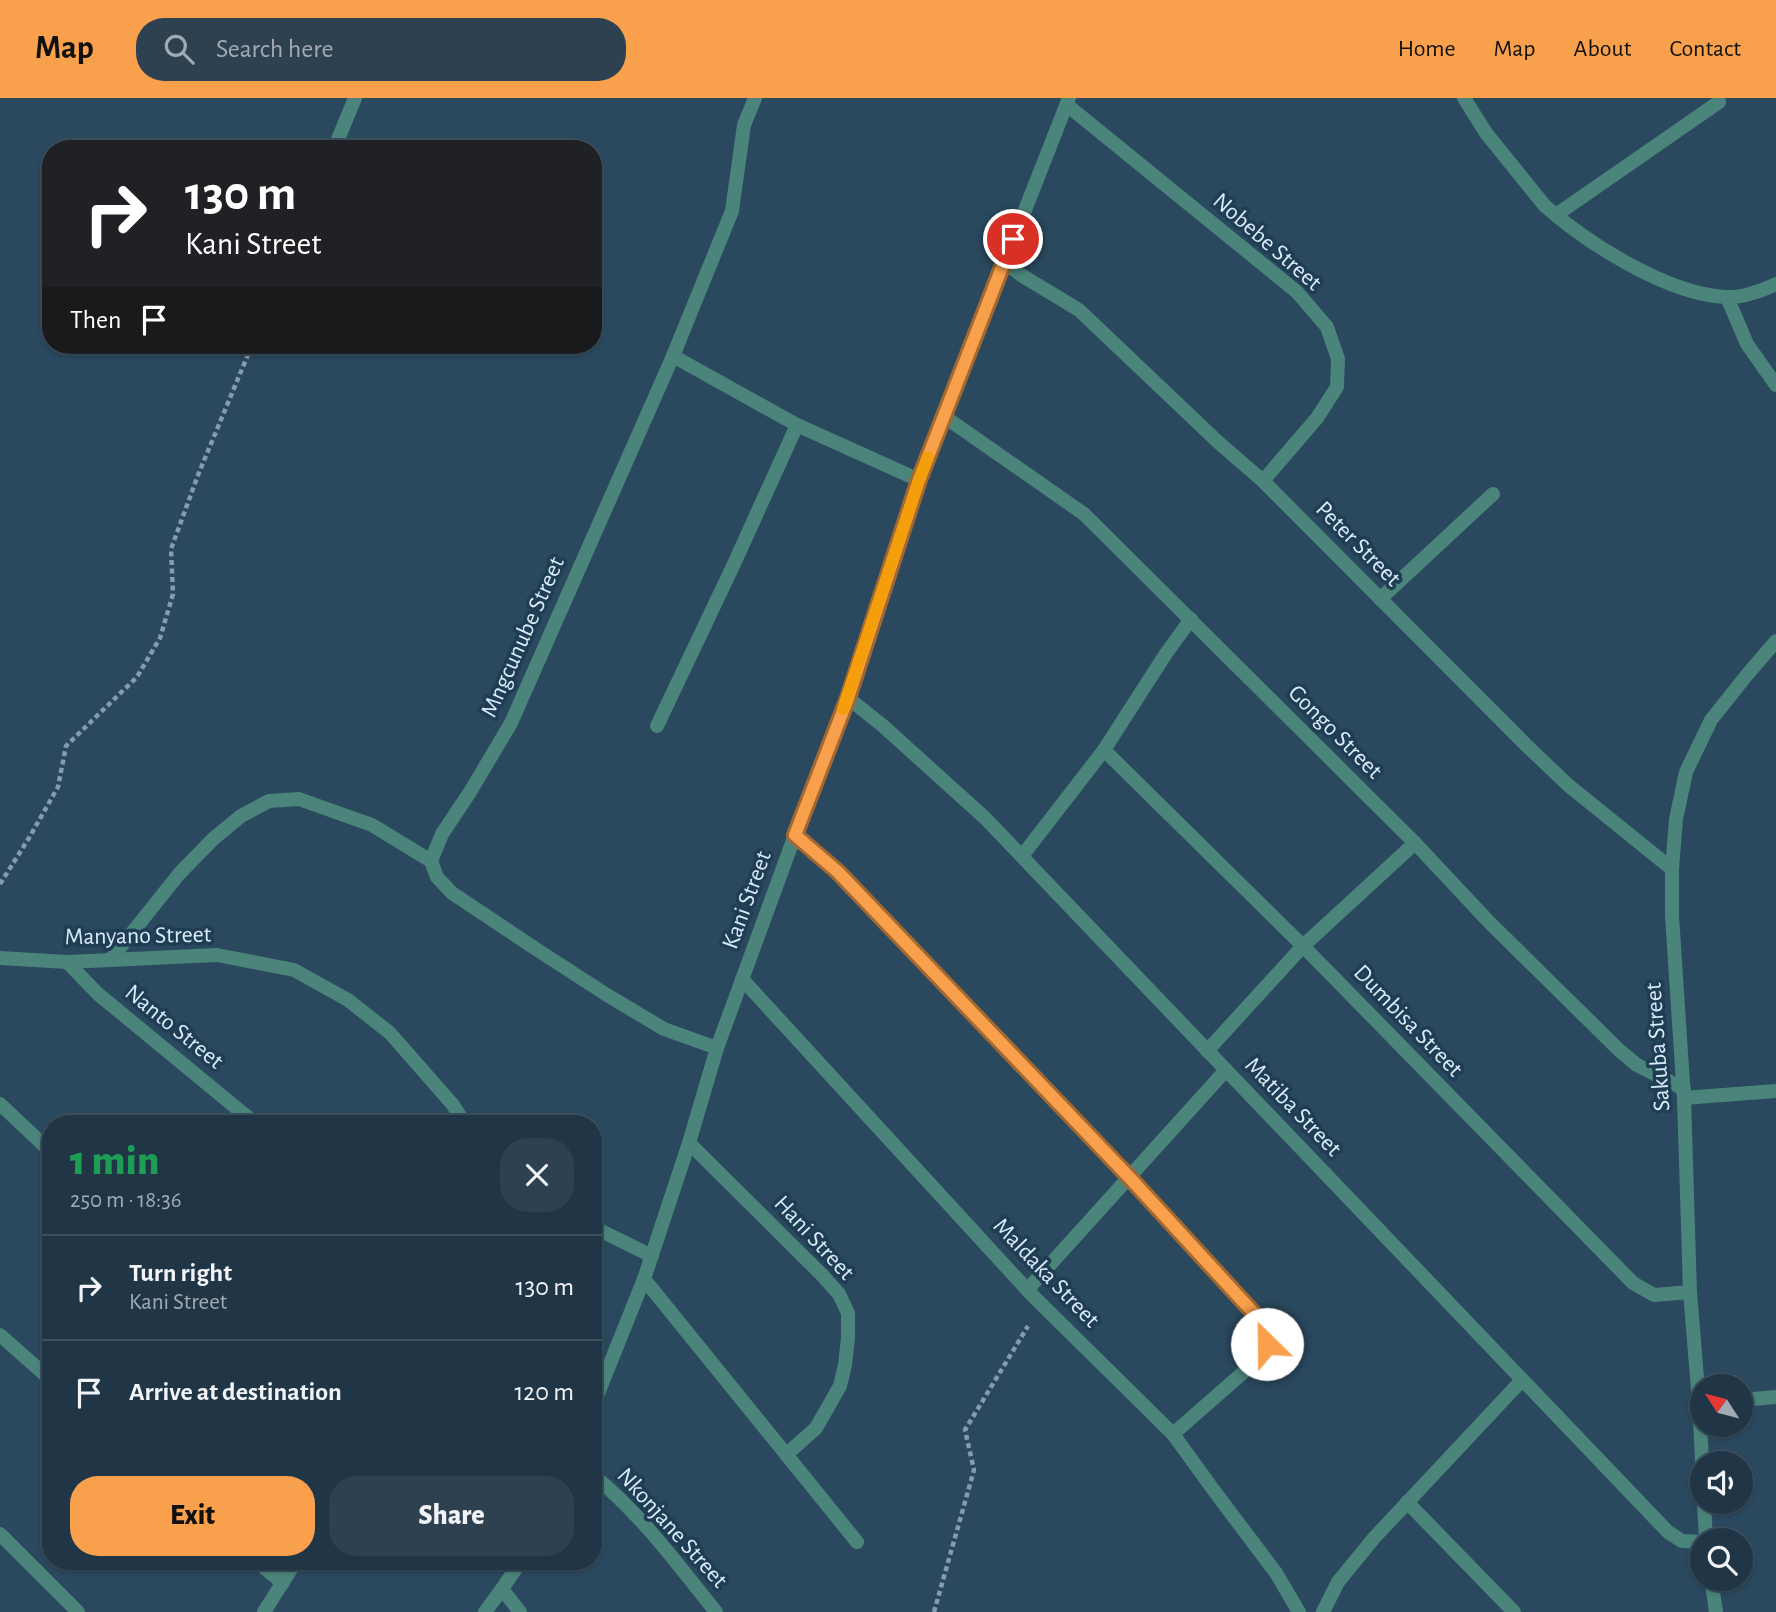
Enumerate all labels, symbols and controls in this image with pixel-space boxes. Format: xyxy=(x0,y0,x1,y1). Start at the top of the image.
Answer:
search box xyxy=(136,18,626,81)
icon: search xyxy=(160,30,198,68)
text: Map xyxy=(35,32,94,65)
text: Search here xyxy=(216,36,334,62)
text: Home xyxy=(1398,37,1456,61)
text: Map xyxy=(1494,37,1536,61)
text: About xyxy=(1574,37,1631,61)
text: Contact xyxy=(1669,37,1741,61)
icon: right xyxy=(70,168,161,259)
text: 130 m xyxy=(185,170,296,219)
street label: Nobebe Street xyxy=(1208,189,1326,296)
pin xyxy=(983,209,1043,269)
icon: arrive xyxy=(994,220,1032,258)
text: Kani Street xyxy=(185,228,322,260)
icon: arrive xyxy=(135,301,173,339)
text: Then xyxy=(70,307,121,333)
street label: Peter Street xyxy=(1311,497,1405,591)
street label: Mngcunube Street xyxy=(477,553,569,721)
street label: Gongo Street xyxy=(1283,680,1387,784)
street label: Kani Street xyxy=(718,847,776,952)
street label: Manyano Street xyxy=(64,923,212,949)
street label: Dumbisa Street xyxy=(1349,960,1467,1082)
street label: Nanto Street xyxy=(120,980,228,1074)
street label: Sakuba Street xyxy=(1642,981,1674,1112)
street label: Matiba Street xyxy=(1240,1053,1346,1161)
button: close xyxy=(500,1138,574,1212)
text: 1 min xyxy=(70,1140,159,1182)
text: 250 m · 18:36 xyxy=(70,1189,182,1212)
street label: Hani Street xyxy=(769,1191,859,1285)
street label: Maldaka Street xyxy=(988,1214,1104,1332)
text: Turn right xyxy=(129,1260,232,1286)
icon: right xyxy=(70,1269,108,1307)
text: 130 m xyxy=(516,1274,574,1300)
text: Kani Street xyxy=(129,1291,227,1314)
position arrow xyxy=(1230,1307,1304,1381)
icon: arrive xyxy=(70,1374,108,1412)
north arrow xyxy=(1690,1374,1754,1437)
map controls xyxy=(1690,1374,1753,1591)
text: Arrive at destination xyxy=(129,1379,342,1405)
text: 120 m xyxy=(514,1379,574,1405)
button: sound xyxy=(1690,1451,1753,1514)
street label: Nkonjane Street xyxy=(612,1464,732,1593)
button: Exit xyxy=(70,1476,315,1556)
button: Share xyxy=(329,1476,574,1556)
button: search xyxy=(1690,1528,1753,1591)

